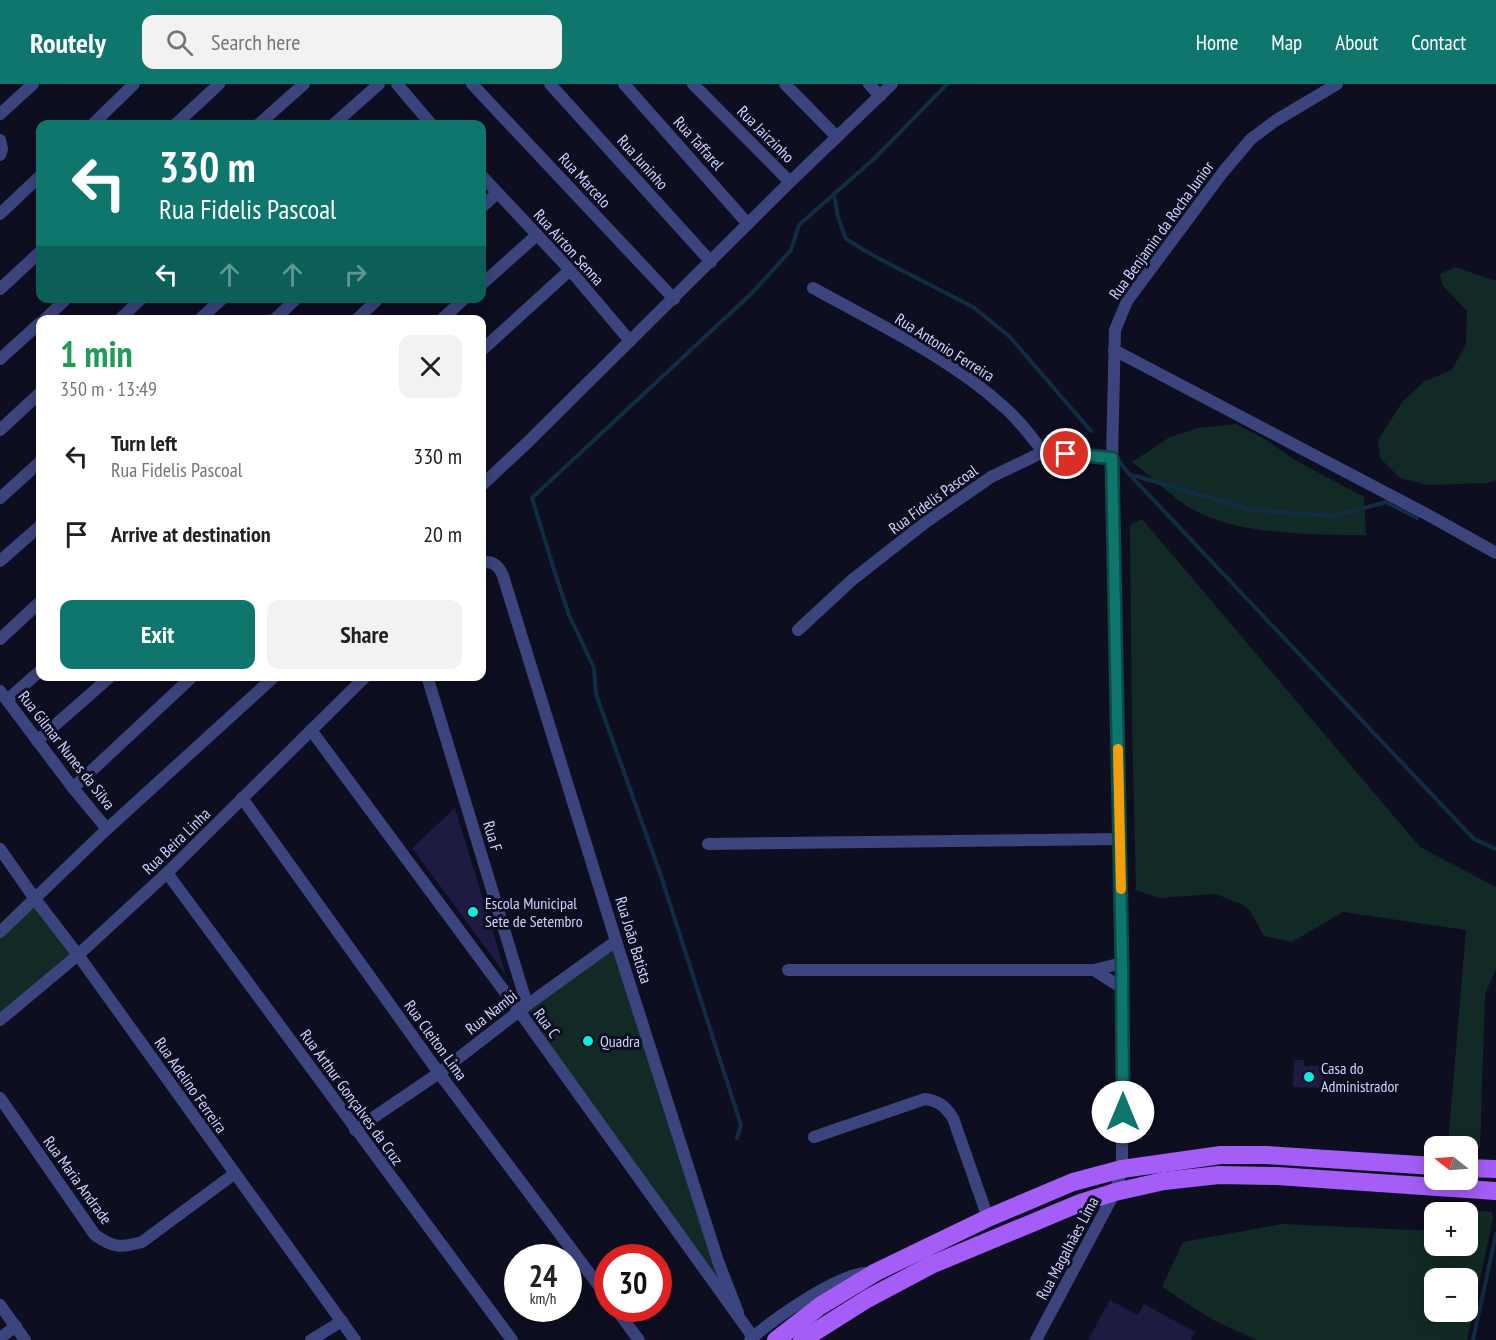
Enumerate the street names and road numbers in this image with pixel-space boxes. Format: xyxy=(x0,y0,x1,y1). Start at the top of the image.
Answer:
street label: Rua Jairzinho xyxy=(733,101,799,167)
street label: Rua Taffarel xyxy=(670,112,729,174)
street label: Rua Juninho xyxy=(613,131,673,194)
street label: Rua Marcelo xyxy=(554,148,616,212)
street label: Rua Benjamin da Rocha Junior xyxy=(1104,157,1218,303)
street label: Rua Airton Senna xyxy=(530,205,608,289)
street label: Rua Antonio Ferreira xyxy=(892,308,998,386)
street label: Rua Fidelis Pascoal xyxy=(885,460,982,538)
street label: Rua Gilmar Nunes da Silva xyxy=(14,687,120,813)
street label: Rua Beira Linha xyxy=(138,804,214,878)
street label: Rua F xyxy=(479,818,507,854)
street label: Rua Joāo Batista xyxy=(611,894,657,986)
street label: Rua Nambi xyxy=(461,986,521,1038)
street label: Rua Cleiton Lima xyxy=(400,996,472,1084)
street label: Rua C xyxy=(530,1004,564,1042)
street label: Rua Arthur Gonçalves da Cruz xyxy=(296,1025,408,1169)
street label: Rua Adelino Ferreira xyxy=(151,1033,231,1137)
street label: Rua Maria Andrade xyxy=(39,1132,117,1228)
street label: Rua Magalhães Lima xyxy=(1031,1193,1103,1303)

